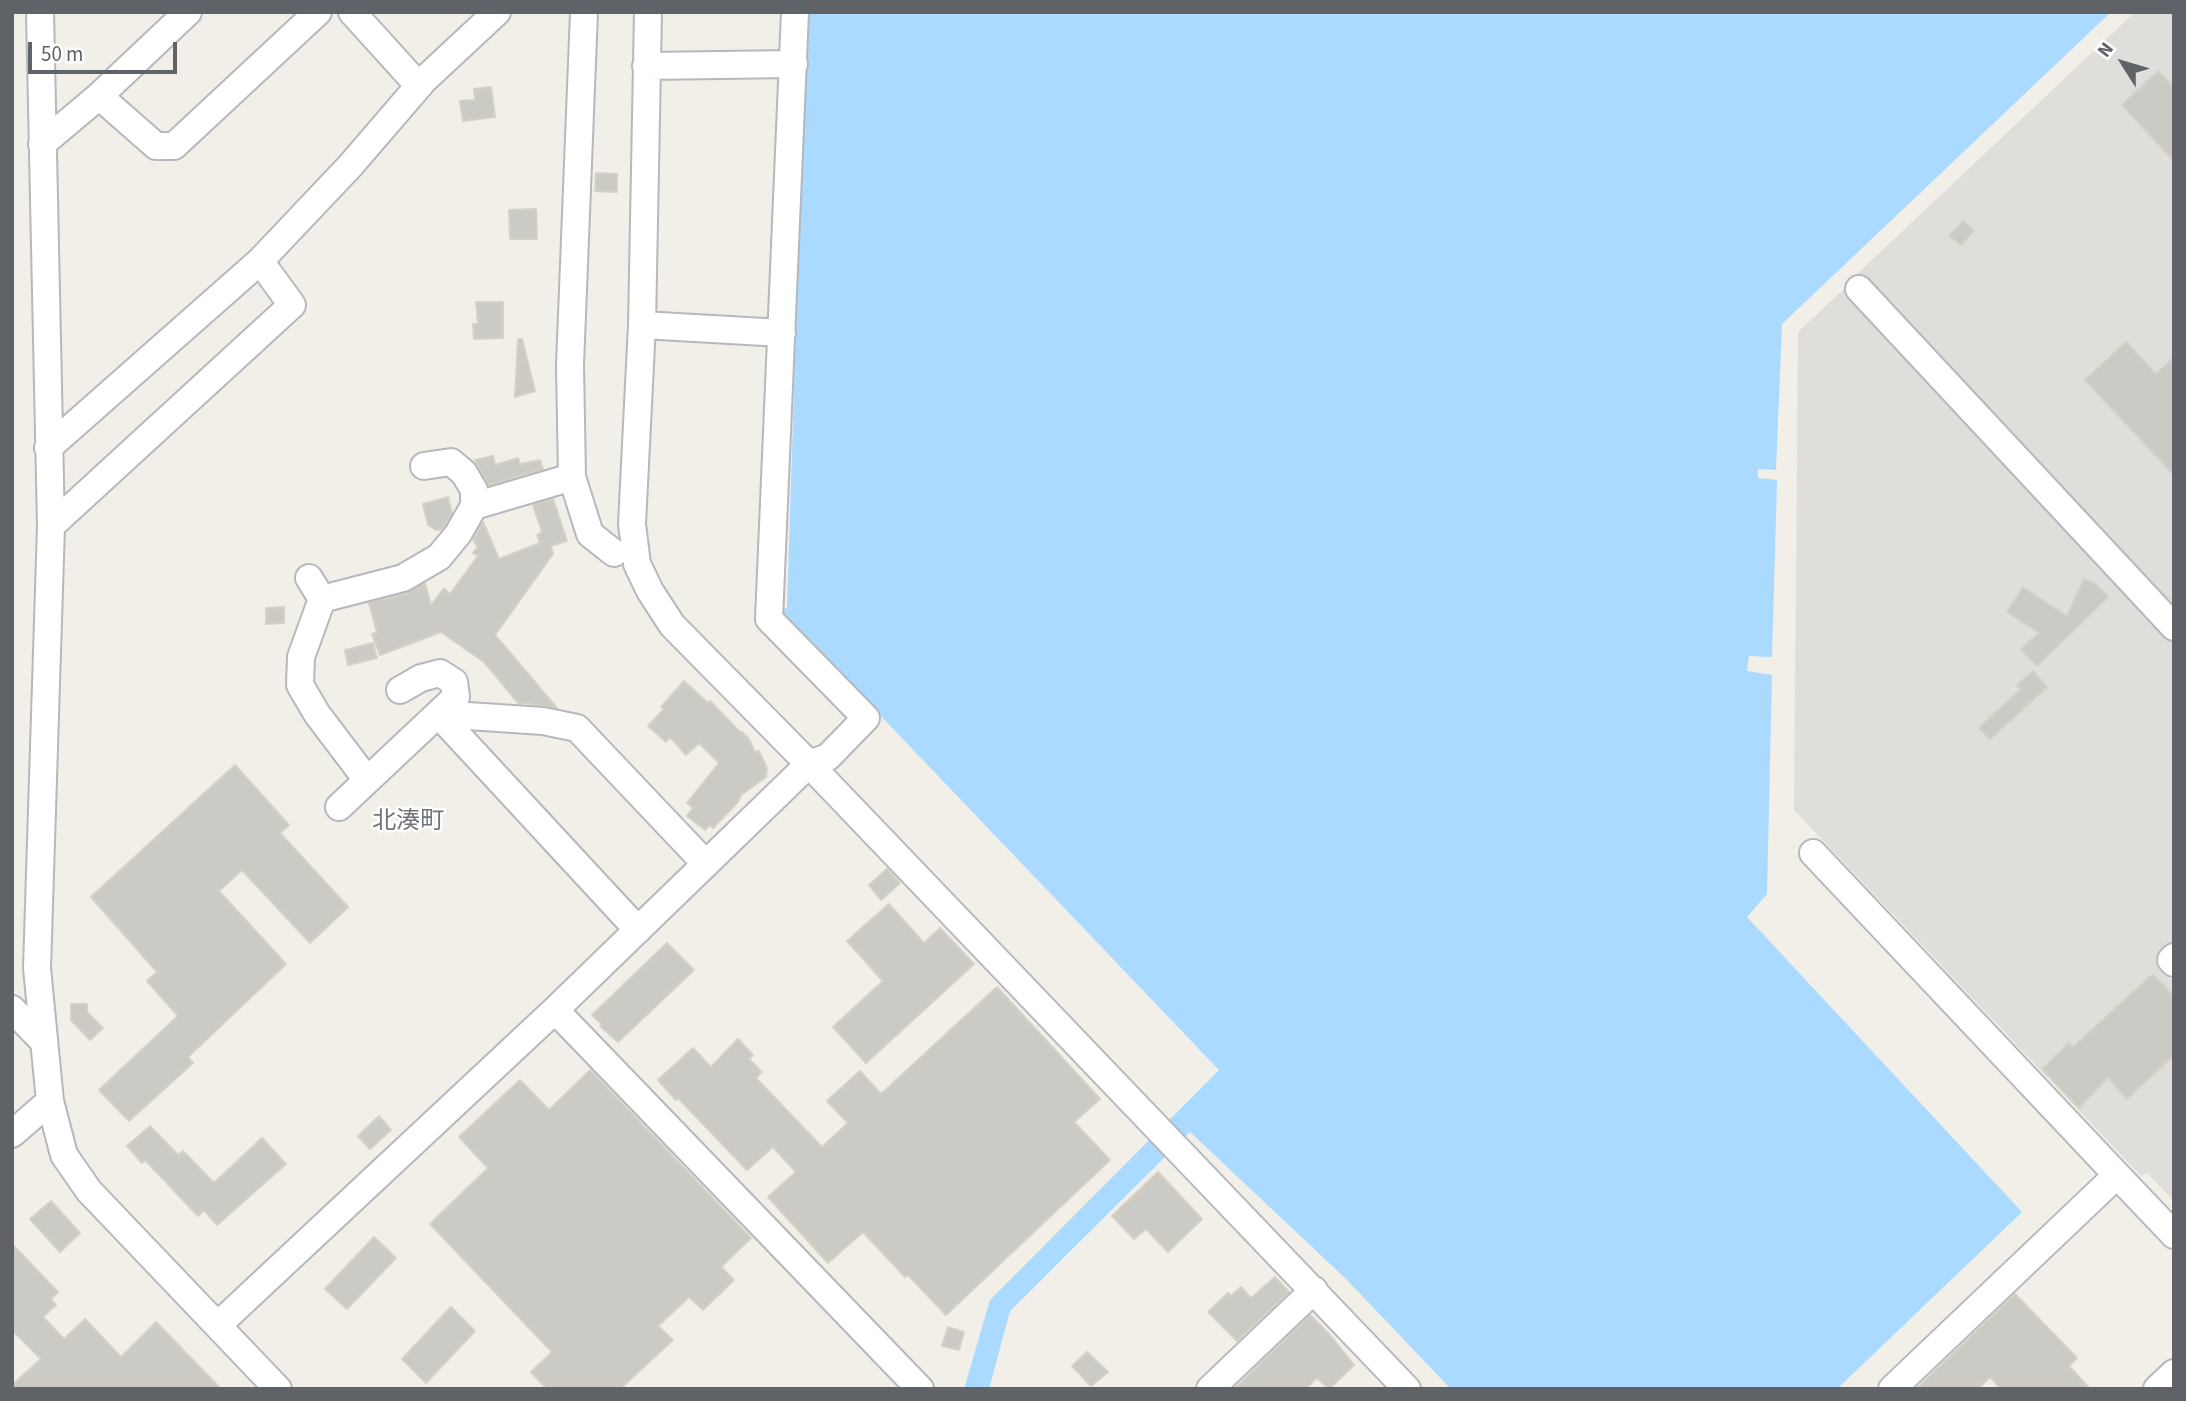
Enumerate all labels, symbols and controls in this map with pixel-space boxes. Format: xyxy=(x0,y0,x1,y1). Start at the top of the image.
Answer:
scale bar xyxy=(32,28,180,72)
north arrow xyxy=(2088,28,2158,98)
text: N xyxy=(2091,37,2120,63)
text: 50 m xyxy=(41,39,83,69)
district label: 北湊町 xyxy=(372,809,444,837)

